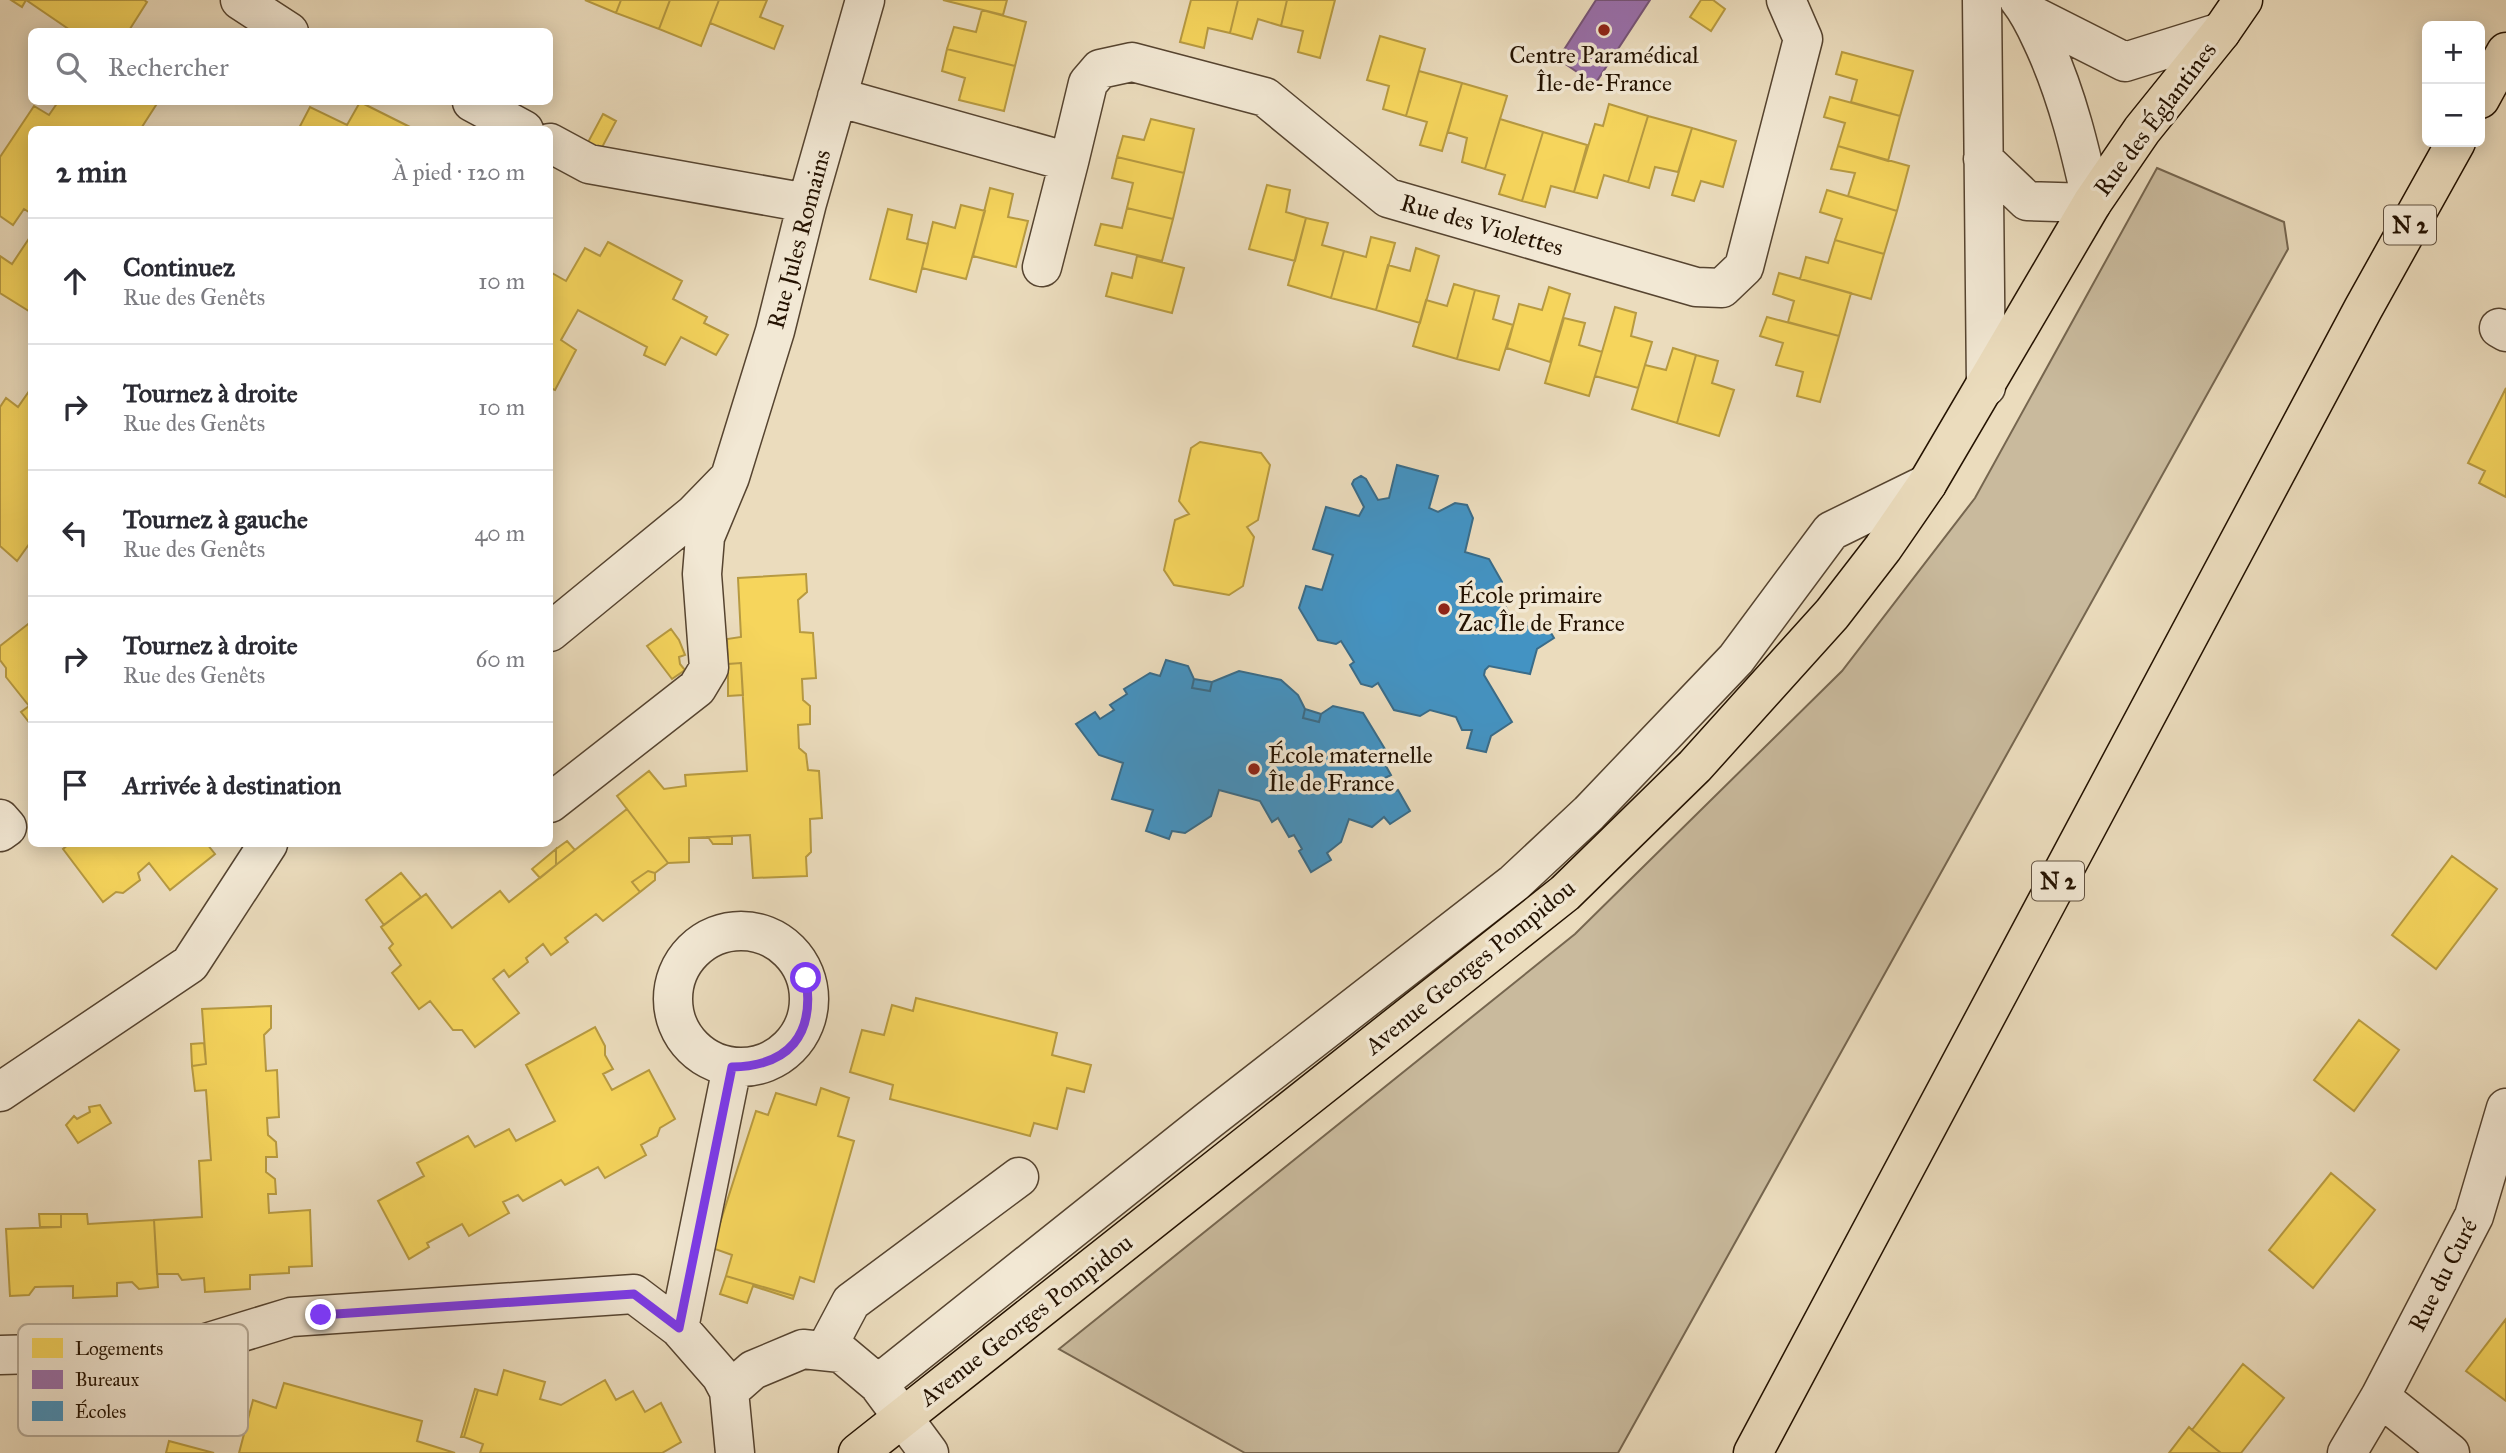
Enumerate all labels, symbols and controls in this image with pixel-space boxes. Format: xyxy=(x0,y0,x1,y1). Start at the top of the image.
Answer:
map controls xyxy=(2422,21,2485,147)
button: + xyxy=(2422,21,2485,84)
marker: Centre Paramédical Île-de-France xyxy=(1596,22,1612,38)
search box xyxy=(28,28,553,105)
street label: Rue des Églantines xyxy=(2087,36,2223,202)
place label: Centre Paramédical Île-de-France xyxy=(1509,40,1699,98)
icon: search xyxy=(52,48,90,86)
text: Rechercher xyxy=(108,51,229,83)
button: − xyxy=(2422,84,2485,147)
street label: Rue Jules Romains xyxy=(761,146,837,332)
text: 2 min xyxy=(56,154,127,190)
text: À pied · 120 m xyxy=(393,158,525,186)
street label: Rue des Violettes xyxy=(1397,187,1567,263)
road number: N 2 xyxy=(2384,206,2436,244)
text: Continuez xyxy=(123,251,235,283)
icon: ahead xyxy=(56,262,94,300)
text: 10 m xyxy=(478,267,525,295)
text: Rue des Genêts xyxy=(123,283,265,311)
text: Tournez à droite xyxy=(123,377,298,409)
icon: right xyxy=(56,388,94,426)
text: 10 m xyxy=(478,393,525,421)
text: Rue des Genêts xyxy=(123,409,265,437)
text: Tournez à gauche xyxy=(123,503,308,535)
icon: left xyxy=(56,514,94,552)
text: 40 m xyxy=(475,519,525,547)
text: Rue des Genêts xyxy=(123,535,265,563)
place label: École primaire Zac Île de France xyxy=(1458,580,1625,638)
marker: École primaire Zac Île de France xyxy=(1436,601,1452,617)
text: Tournez à droite xyxy=(123,629,298,661)
icon: right xyxy=(56,640,94,678)
text: 60 m xyxy=(476,645,525,673)
text: Rue des Genêts xyxy=(123,661,265,689)
place label: École maternelle Île de France xyxy=(1268,740,1433,798)
marker: École maternelle Île de France xyxy=(1246,761,1262,777)
icon: arrive xyxy=(56,766,94,804)
text: Arrivée à destination xyxy=(123,769,341,801)
road number: N 2 xyxy=(2032,862,2084,900)
street label: Avenue Georges Pompidou xyxy=(1358,873,1582,1062)
route start xyxy=(790,962,821,993)
street label: Rue du Curé xyxy=(2402,1214,2484,1336)
street label: Avenue Georges Pompidou xyxy=(913,1227,1139,1413)
route end xyxy=(305,1299,336,1330)
legend xyxy=(18,1324,248,1436)
text: Logements xyxy=(75,1337,163,1361)
text: Bureaux xyxy=(75,1368,140,1391)
text: Écoles xyxy=(75,1399,126,1423)

